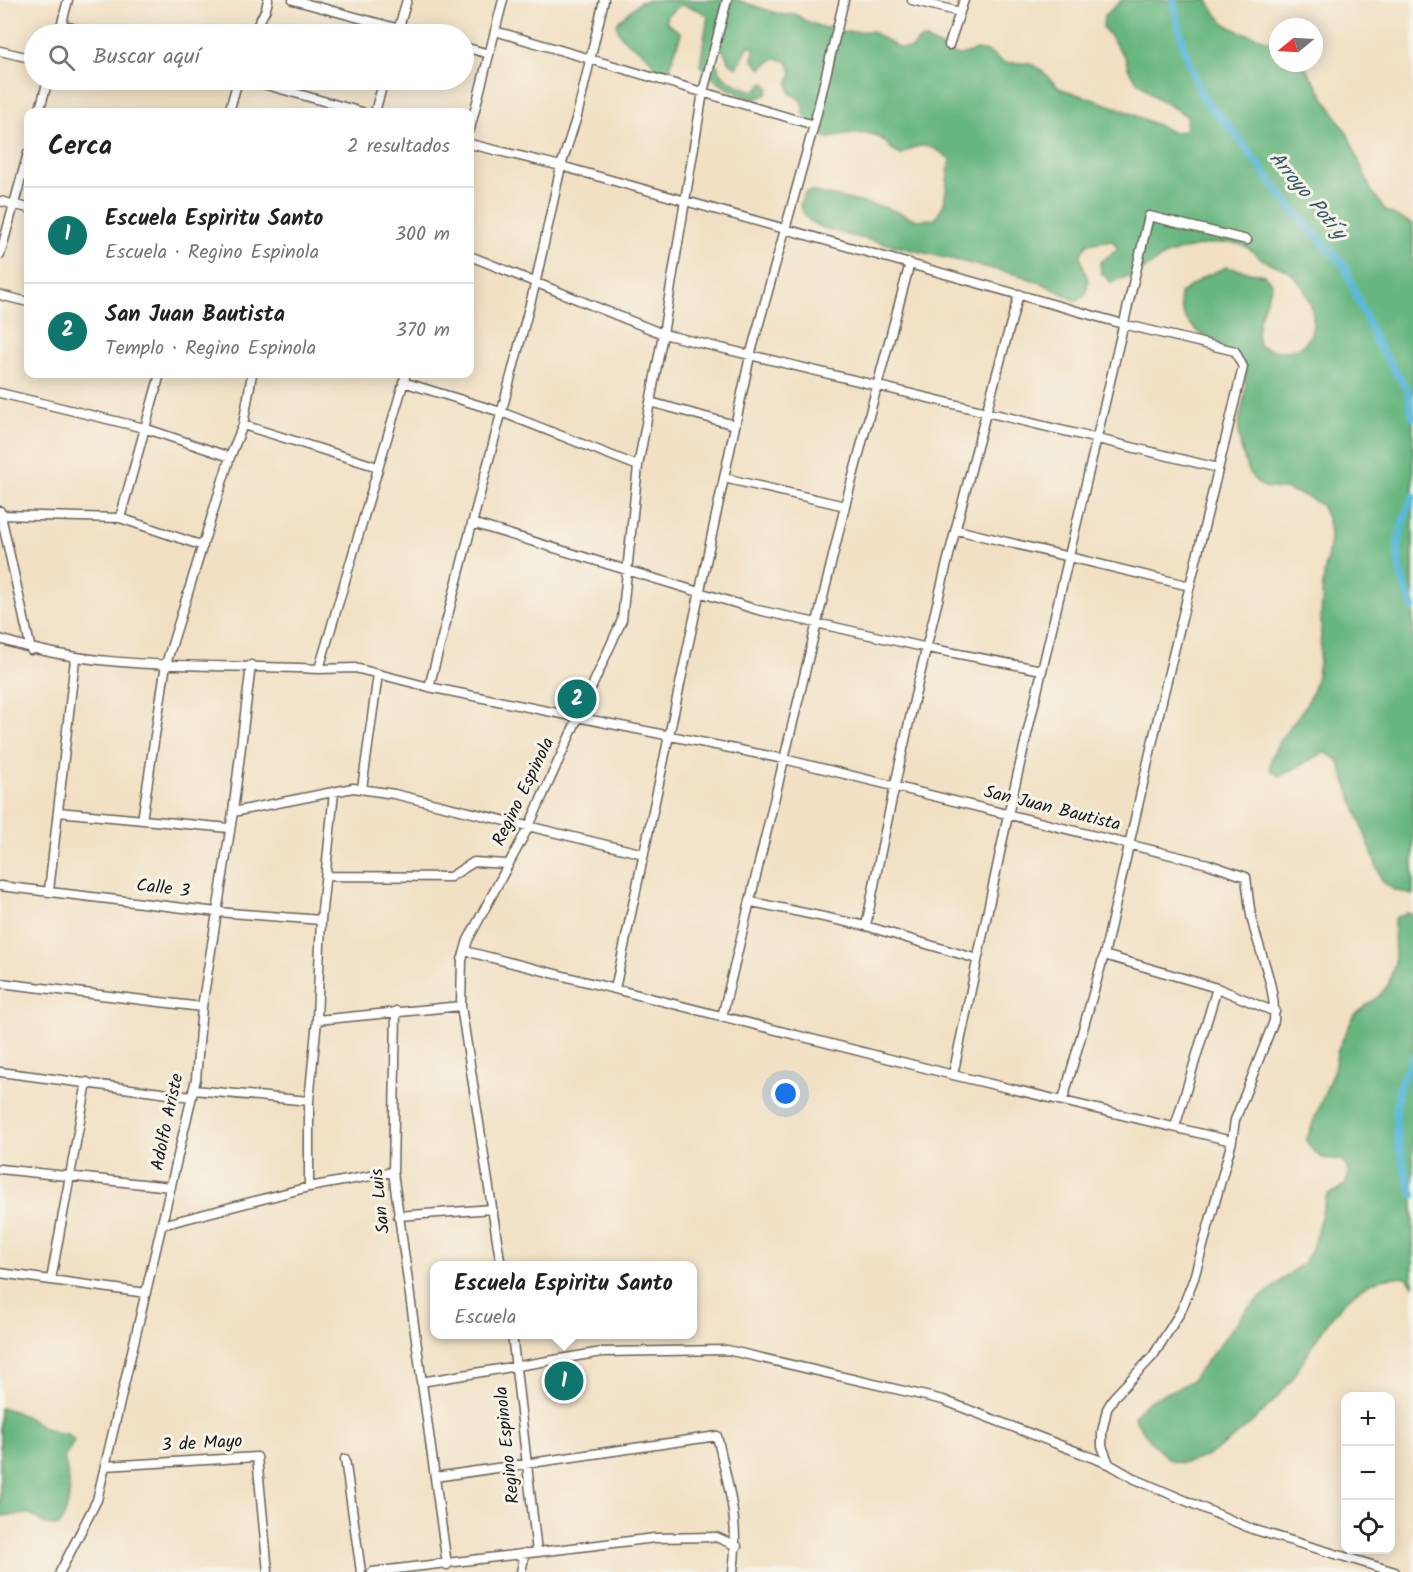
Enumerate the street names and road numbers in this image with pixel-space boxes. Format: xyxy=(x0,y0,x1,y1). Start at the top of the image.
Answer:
street label: Regino Espinola xyxy=(485,733,563,851)
street label: San Juan Bautista xyxy=(981,778,1123,840)
street label: Calle 3 xyxy=(135,871,191,907)
street label: Adolfo Ariste xyxy=(144,1071,192,1173)
street label: San Luis xyxy=(363,1167,399,1235)
street label: Regino Espinola xyxy=(487,1385,529,1505)
street label: 3 de Mayo xyxy=(161,1427,243,1461)

